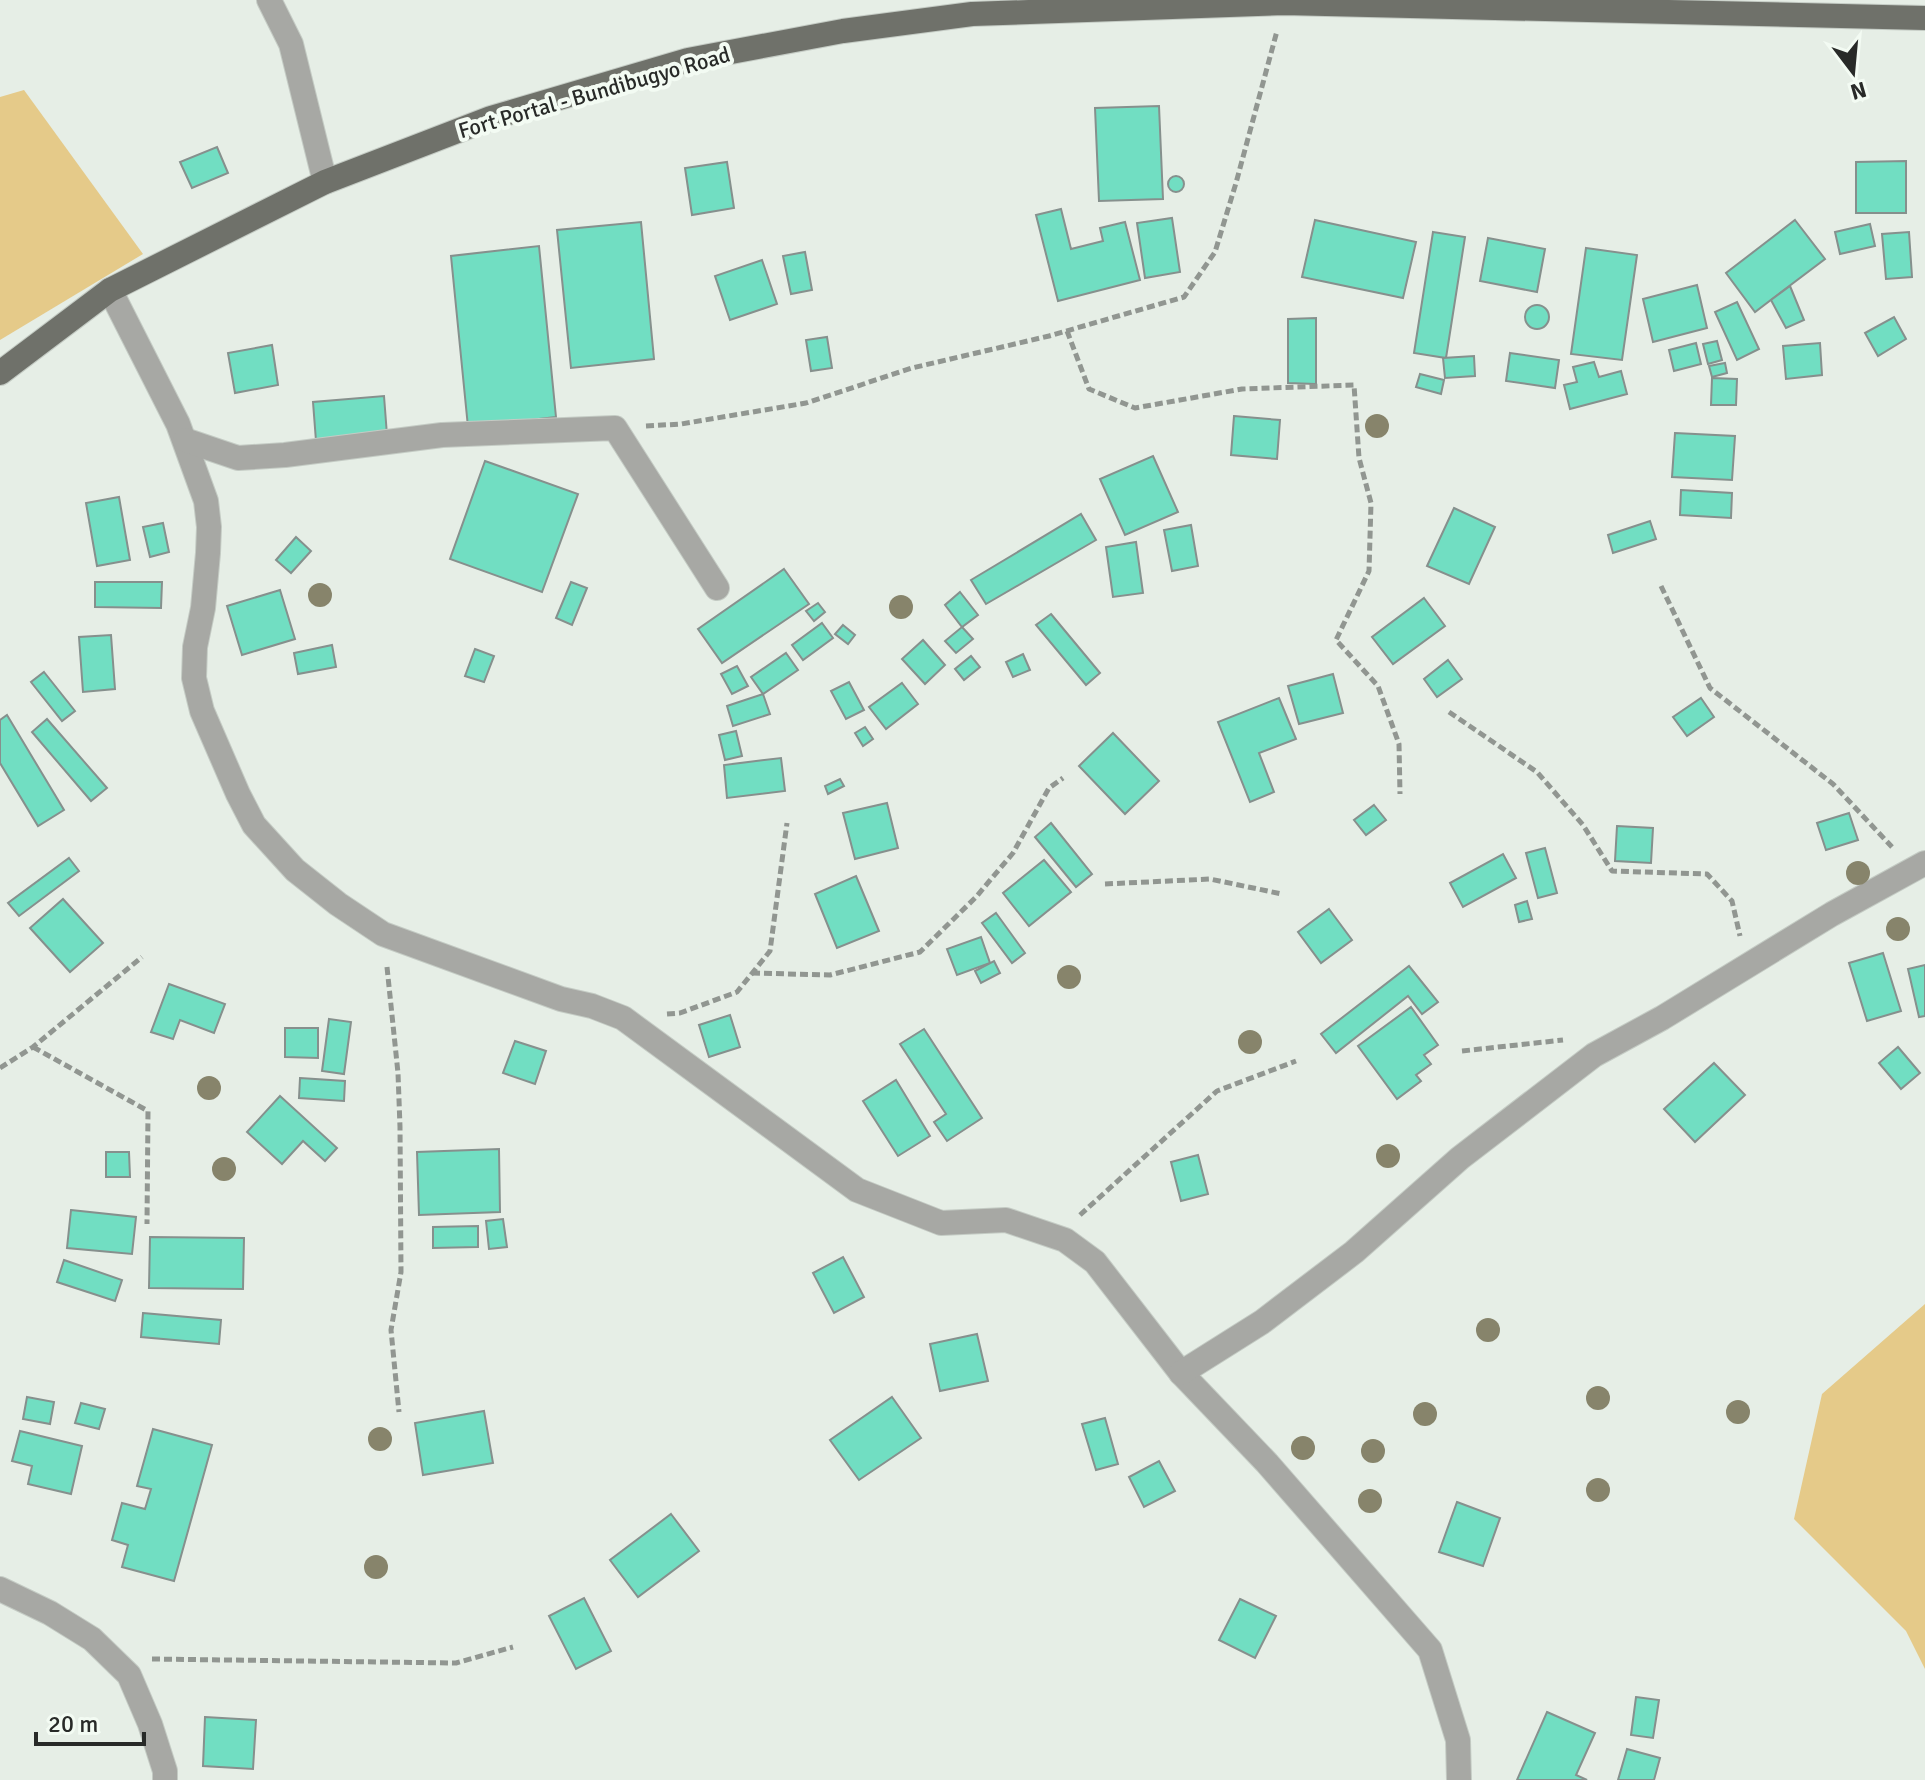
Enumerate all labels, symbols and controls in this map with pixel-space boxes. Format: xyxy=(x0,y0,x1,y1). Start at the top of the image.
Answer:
north arrow xyxy=(1813,32,1893,112)
street label: Fort Portal - Bundibugyo Road xyxy=(455,41,733,144)
text: N xyxy=(1847,76,1869,106)
scale bar xyxy=(36,1696,144,1746)
text: 20 m xyxy=(48,1709,98,1739)

